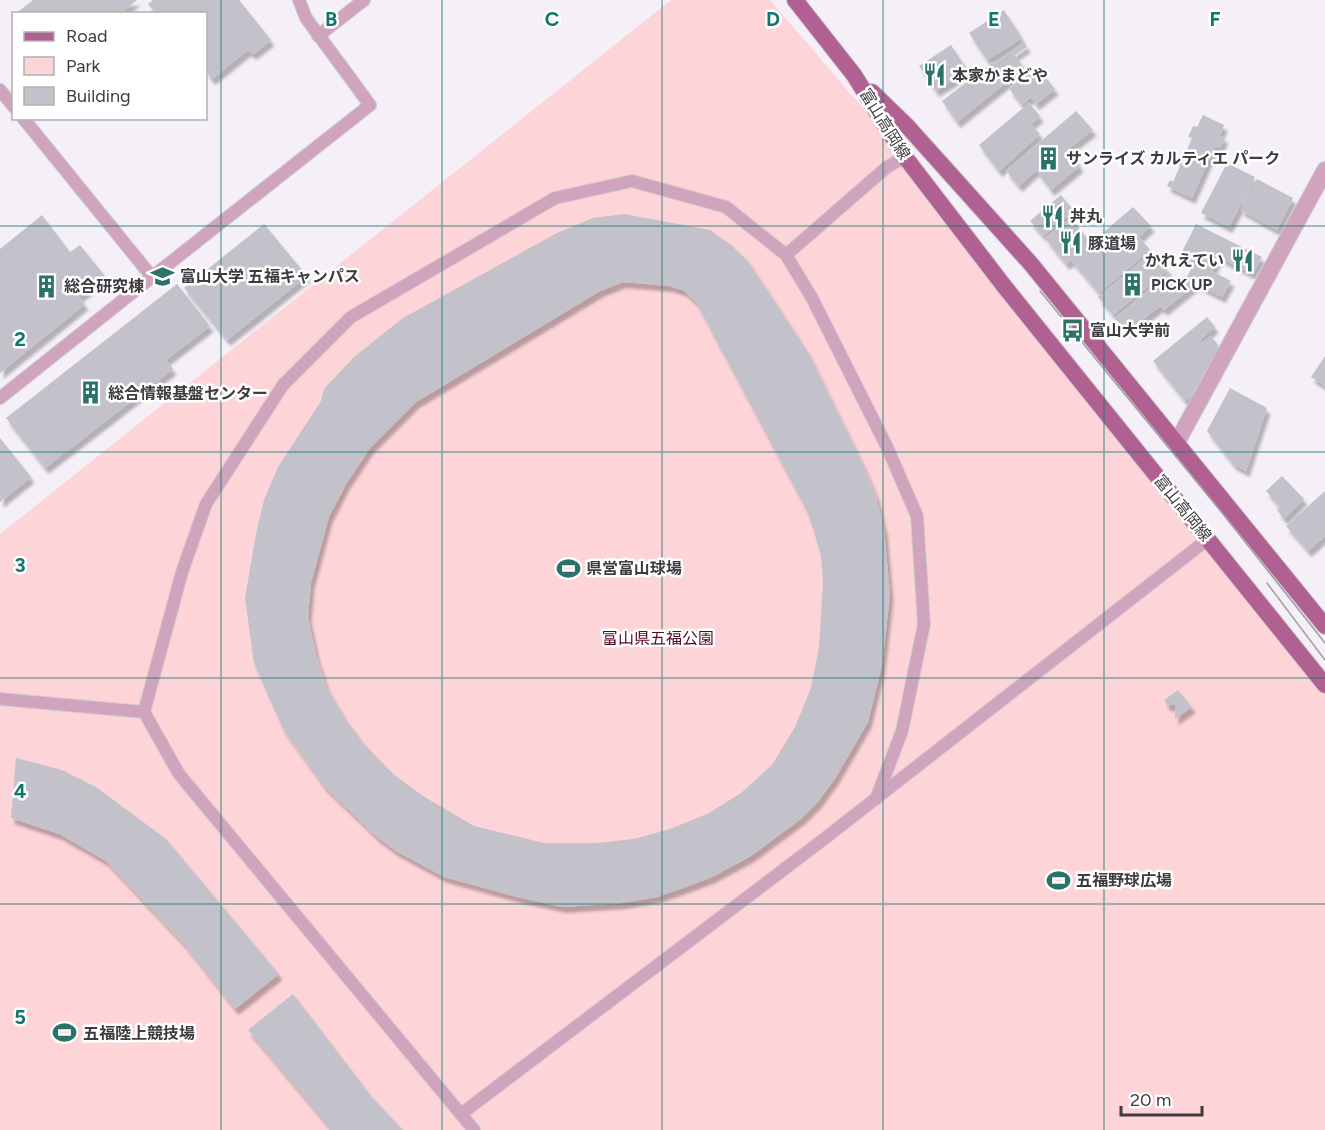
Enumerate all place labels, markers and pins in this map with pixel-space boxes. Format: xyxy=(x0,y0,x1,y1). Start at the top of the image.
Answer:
restaurant icon: 本家かまどや xyxy=(921,62,947,88)
place label: 本家かまどや xyxy=(952,66,1048,85)
building icon: サンライズ カルティエ パーク xyxy=(1035,145,1061,171)
place label: サンライズ カルティエ パーク xyxy=(1066,149,1280,168)
restaurant icon: 丼丸 xyxy=(1039,203,1065,229)
place label: 丼丸 xyxy=(1070,207,1102,226)
restaurant icon: 豚道場 xyxy=(1057,230,1083,256)
place label: 豚道場 xyxy=(1088,234,1136,253)
restaurant icon: かれえてい xyxy=(1229,247,1255,273)
place label: かれえてい xyxy=(1145,251,1224,270)
school or university icon: 富山大学 五福キャンパス xyxy=(149,263,175,289)
place label: 富山大学 五福キャンパス xyxy=(180,267,360,286)
building icon: PICK UP xyxy=(1120,271,1146,297)
building icon: 総合研究棟 xyxy=(33,273,59,299)
place label: PICK UP xyxy=(1151,275,1213,294)
place label: 総合研究棟 xyxy=(64,277,144,296)
bus stop icon: 富山大学前 xyxy=(1059,317,1085,343)
place label: 富山大学前 xyxy=(1090,321,1170,340)
building icon: 総合情報基盤センター xyxy=(77,380,103,406)
place label: 総合情報基盤センター xyxy=(108,384,268,403)
sports icon: 県営富山球場 xyxy=(555,555,581,581)
place label: 県営富山球場 xyxy=(586,559,682,578)
sports icon: 五福野球広場 xyxy=(1045,867,1071,893)
place label: 五福野球広場 xyxy=(1076,871,1172,890)
sports icon: 五福陸上競技場 xyxy=(52,1020,78,1046)
place label: 五福陸上競技場 xyxy=(83,1024,195,1043)

